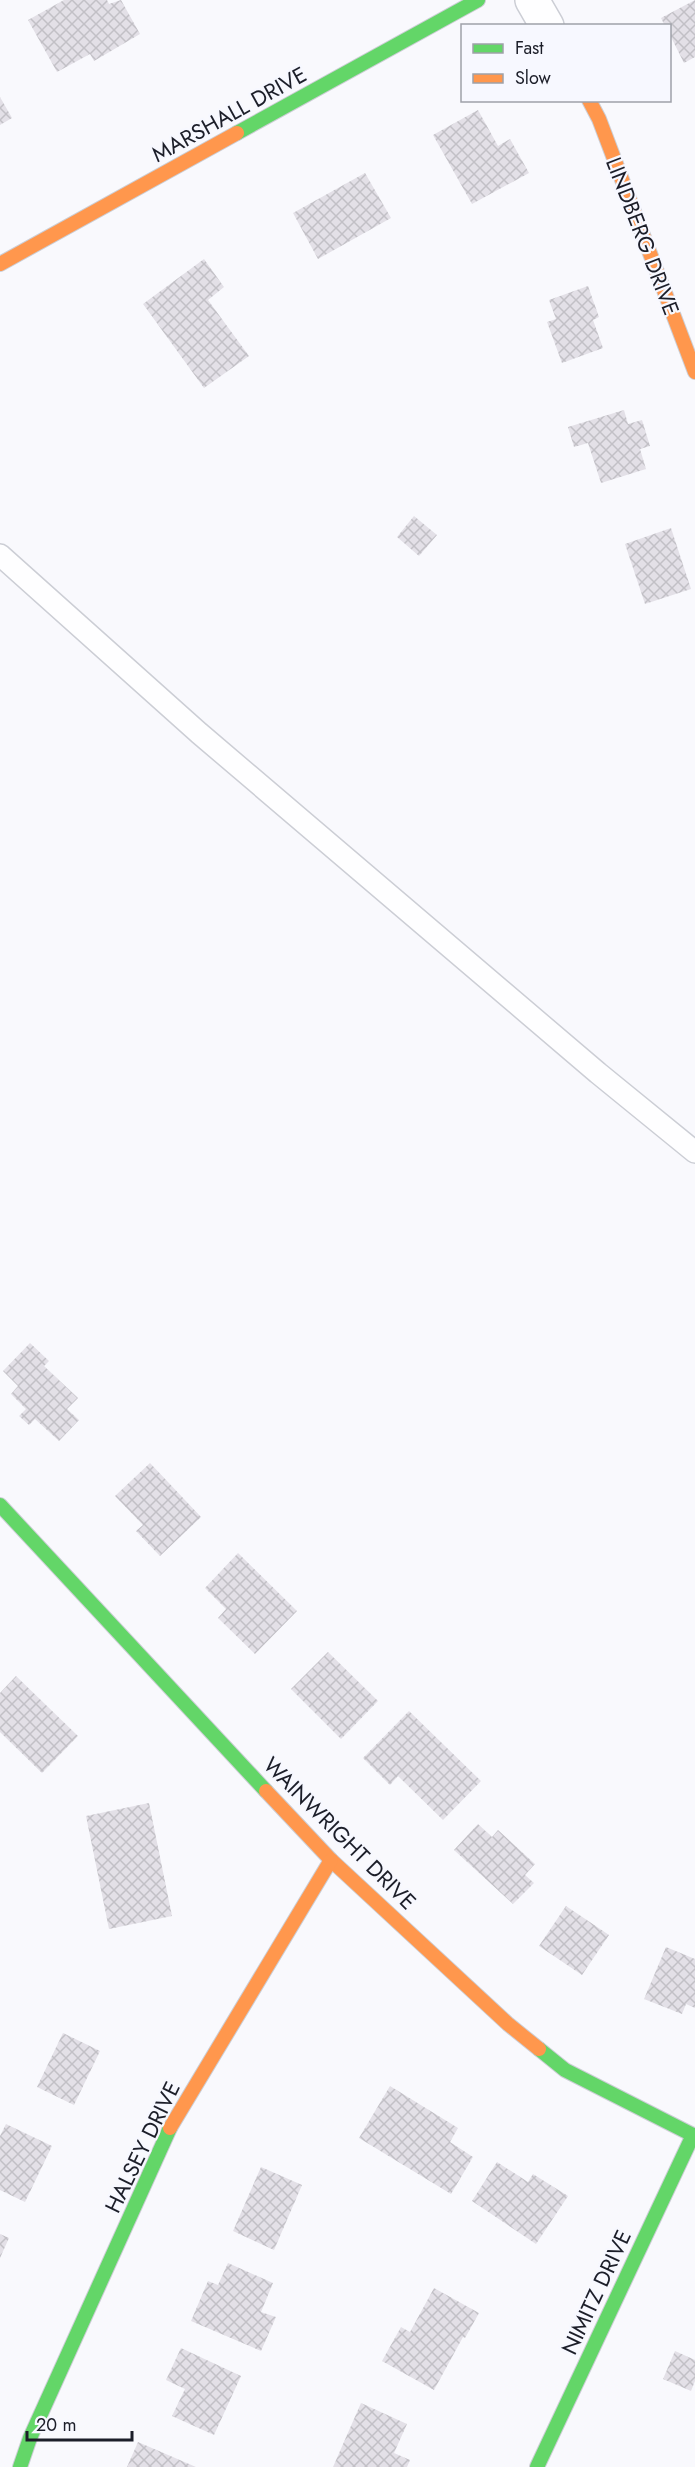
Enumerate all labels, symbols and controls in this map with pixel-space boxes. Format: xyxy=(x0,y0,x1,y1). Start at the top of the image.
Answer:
legend xyxy=(461,24,671,102)
text: Fast xyxy=(515,35,544,61)
street label: MARSHALL DRIVE xyxy=(146,58,312,170)
text: Slow xyxy=(515,65,552,91)
street label: LINDBERG DRIVE xyxy=(598,152,688,320)
street label: WAINWRIGHT DRIVE xyxy=(256,1749,424,1917)
street label: HALSEY DRIVE xyxy=(96,2076,188,2218)
street label: NIMITZ DRIVE xyxy=(553,2224,639,2360)
scale bar xyxy=(27,2404,132,2442)
text: 20 m xyxy=(36,2412,76,2438)

